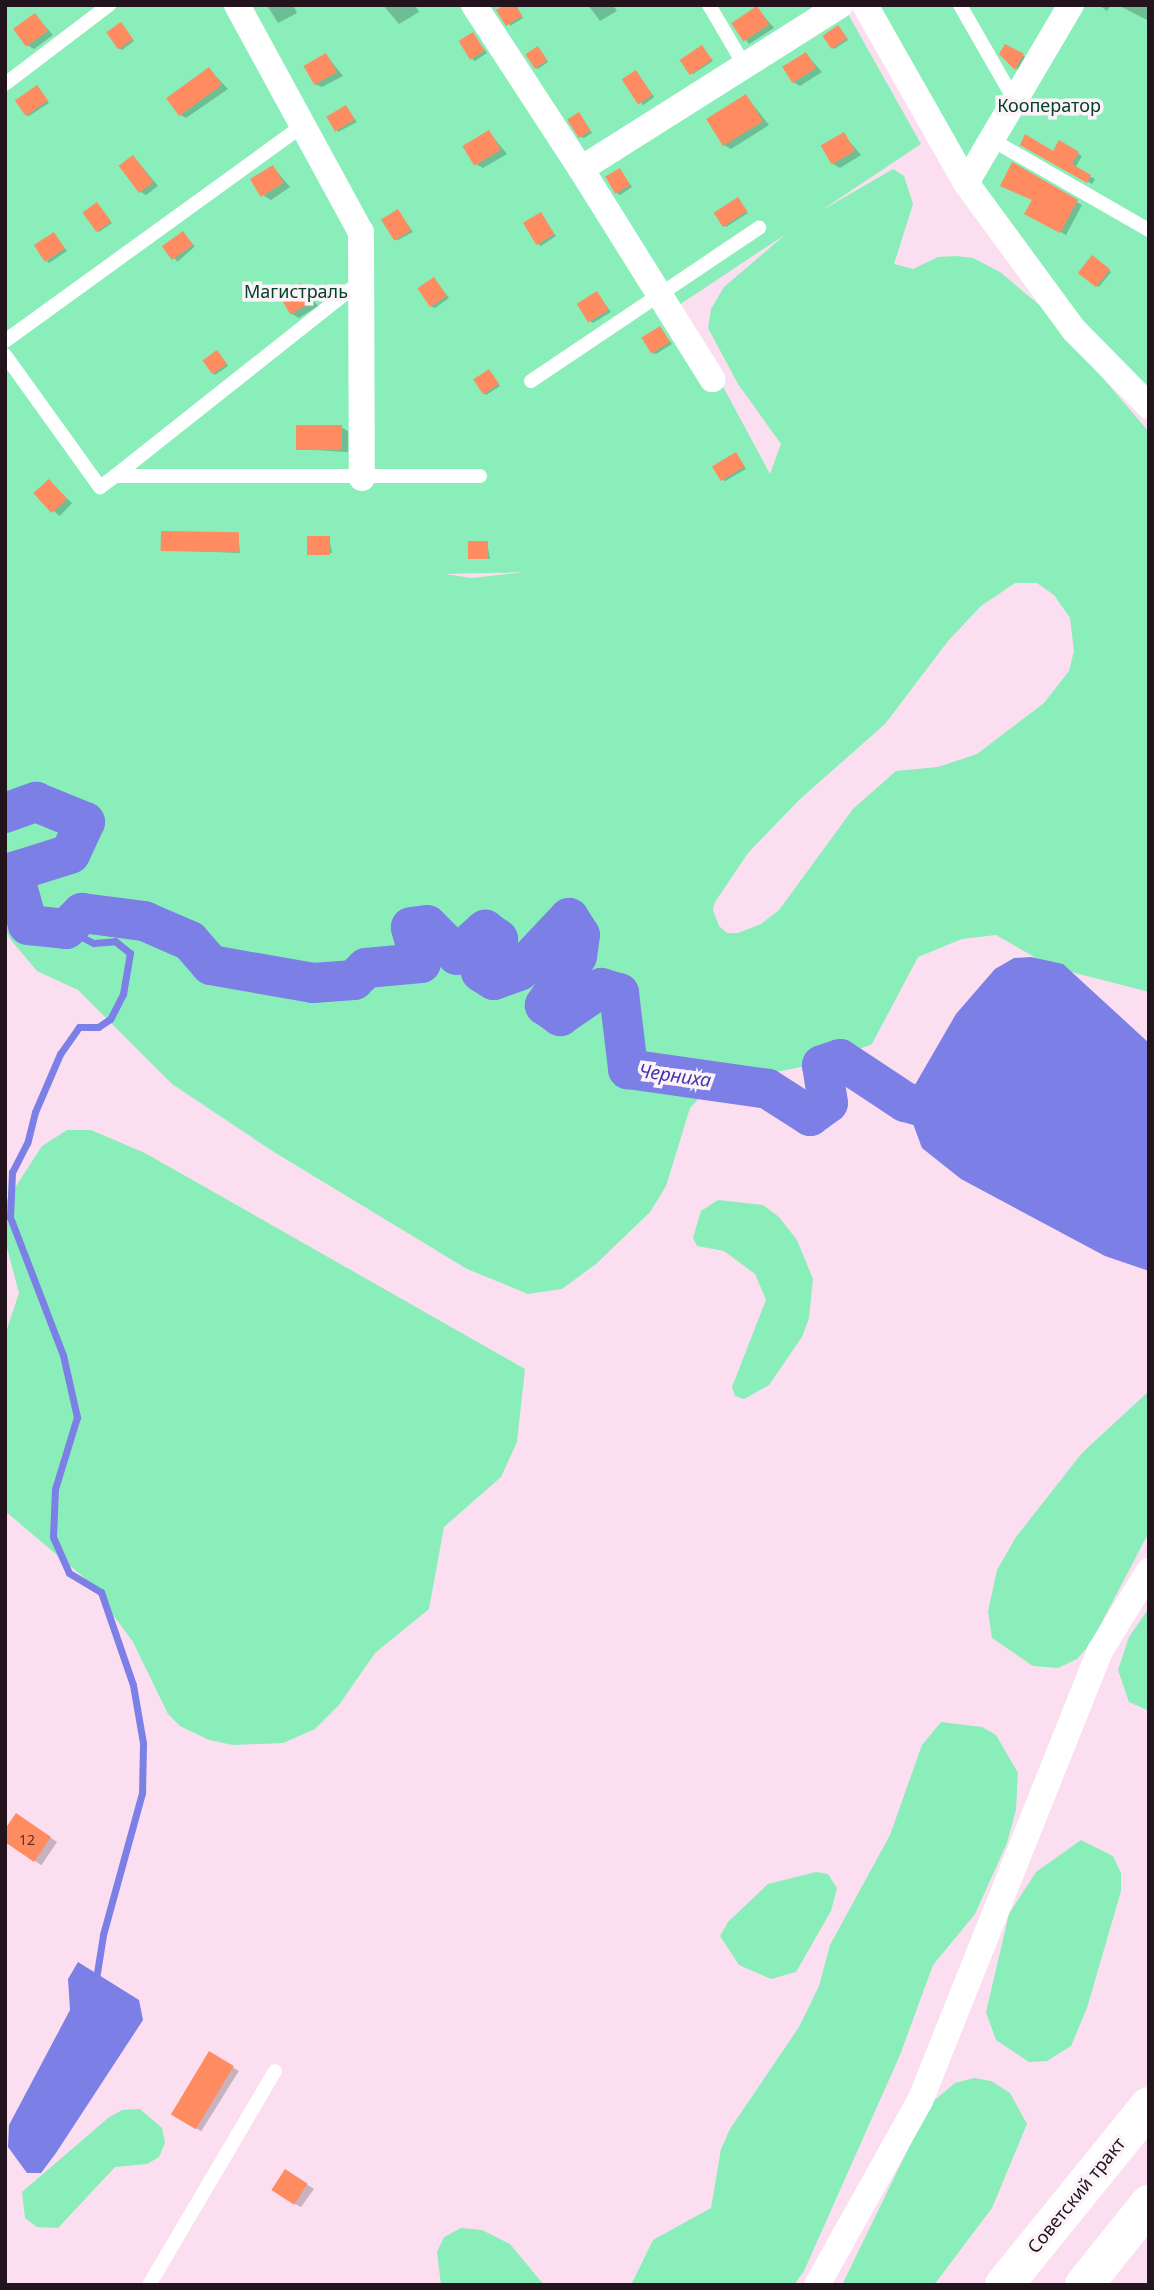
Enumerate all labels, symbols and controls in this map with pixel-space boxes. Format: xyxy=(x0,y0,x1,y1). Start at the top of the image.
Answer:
park label: Кооператор xyxy=(997,94,1101,116)
park label: Магистраль xyxy=(244,280,348,302)
water label: Черниха xyxy=(637,1060,713,1092)
house number: 12 xyxy=(19,1832,35,1848)
street label: Советский тракт xyxy=(1023,2133,1129,2257)

